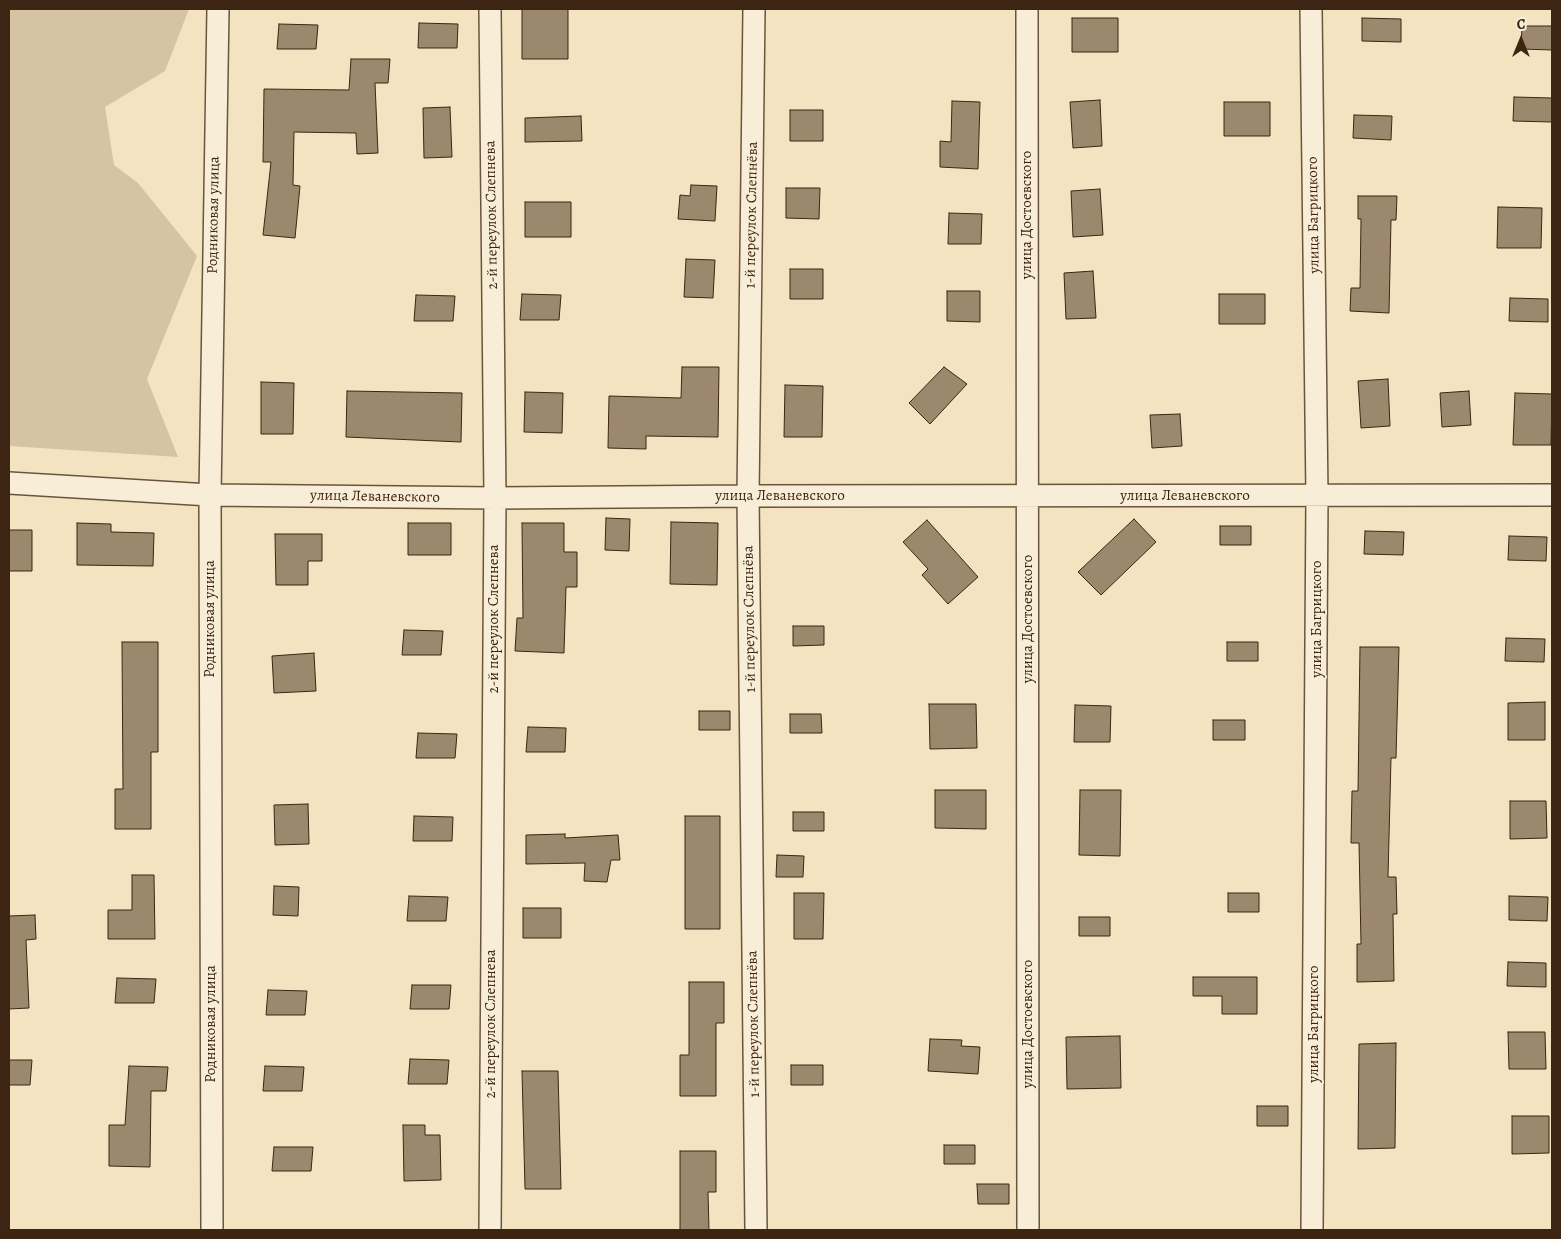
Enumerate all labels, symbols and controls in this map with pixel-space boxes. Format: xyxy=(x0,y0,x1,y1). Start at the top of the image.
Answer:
north arrow xyxy=(1496,15,1546,65)
text: С xyxy=(1517,15,1525,34)
street label: 2-й переулок Слепнева xyxy=(482,140,502,290)
street label: 1-й переулок Слепнёва xyxy=(742,141,762,289)
street label: улица Достоевского xyxy=(1018,151,1036,279)
street label: Родниковая улица xyxy=(204,156,224,274)
street label: улица Багрицкого xyxy=(1304,156,1324,274)
street label: улица Леваневского xyxy=(310,487,440,507)
street label: улица Леваневского xyxy=(715,487,845,505)
street label: улица Леваневского xyxy=(1120,487,1250,505)
street label: 2-й переулок Слепнева xyxy=(485,544,503,694)
street label: 1-й переулок Слепнёва xyxy=(740,545,760,693)
street label: улица Достоевского xyxy=(1019,555,1037,683)
street label: Родниковая улица xyxy=(201,560,219,678)
street label: улица Багрицкого xyxy=(1308,560,1326,678)
street label: 2-й переулок Слепнева xyxy=(482,949,500,1099)
street label: 1-й переулок Слепнёва xyxy=(744,950,764,1098)
street label: улица Достоевского xyxy=(1019,960,1037,1088)
street label: Родниковая улица xyxy=(202,965,220,1083)
street label: улица Багрицкого xyxy=(1305,965,1323,1083)

